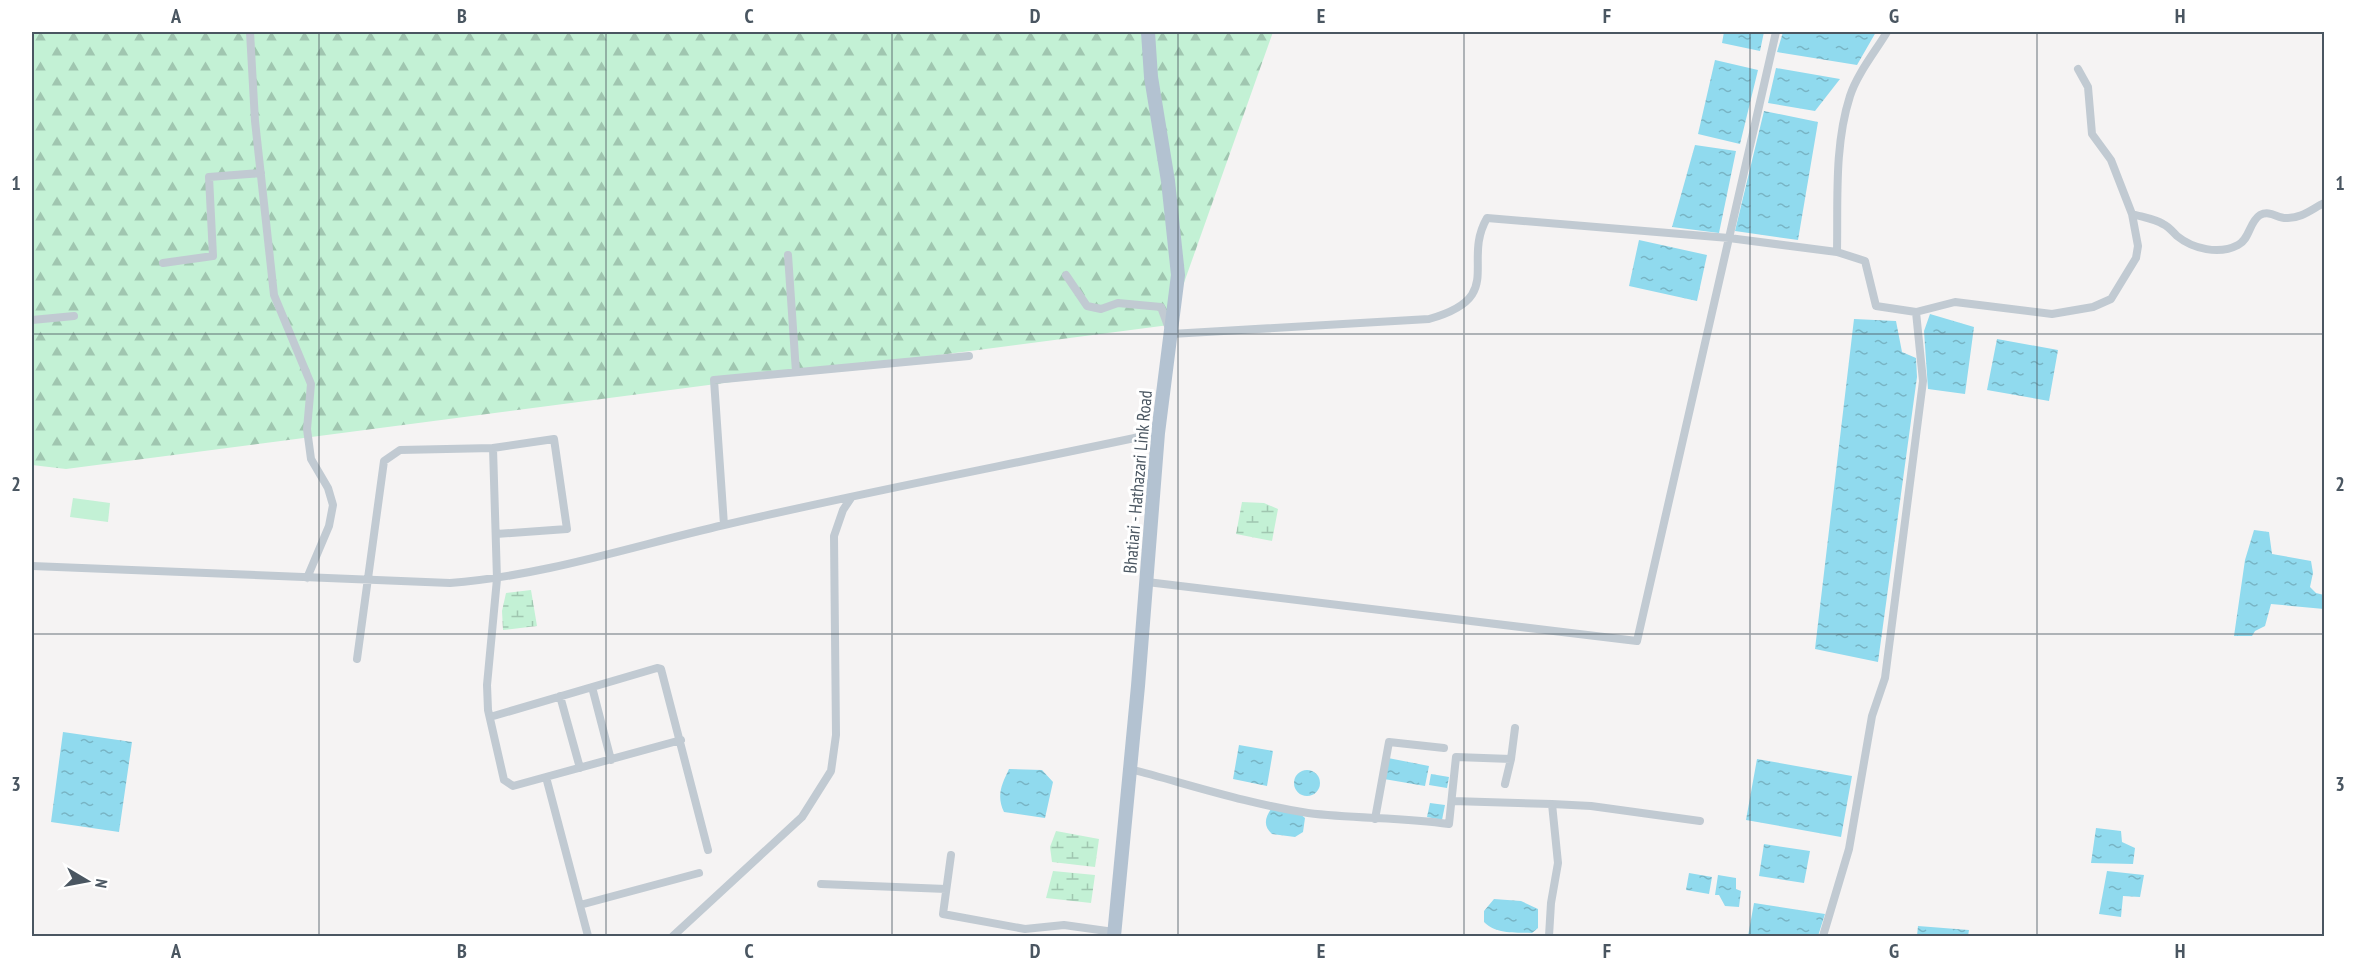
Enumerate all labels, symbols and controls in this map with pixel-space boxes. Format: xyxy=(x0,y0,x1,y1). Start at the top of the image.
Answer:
text: A xyxy=(170,3,182,29)
text: B xyxy=(457,3,467,29)
text: C xyxy=(744,3,754,29)
text: D xyxy=(1030,3,1041,29)
text: E xyxy=(1317,3,1325,29)
text: F xyxy=(1603,3,1611,29)
text: G xyxy=(1889,3,1899,29)
text: H xyxy=(2175,3,2185,29)
text: 1 xyxy=(11,170,21,196)
text: 1 xyxy=(2335,170,2345,196)
street label: Bhatiari - Hathazari Link Road xyxy=(1118,389,1157,574)
text: 2 xyxy=(11,471,21,497)
text: 2 xyxy=(2335,471,2345,497)
text: 3 xyxy=(11,771,21,797)
text: 3 xyxy=(2335,771,2345,797)
north arrow xyxy=(57,851,117,911)
text: N xyxy=(91,878,112,890)
text: A xyxy=(170,938,182,964)
text: B xyxy=(457,938,467,964)
text: C xyxy=(744,938,754,964)
text: D xyxy=(1030,938,1041,964)
text: E xyxy=(1317,938,1325,964)
text: F xyxy=(1603,938,1611,964)
text: G xyxy=(1889,938,1899,964)
text: H xyxy=(2175,938,2185,964)

